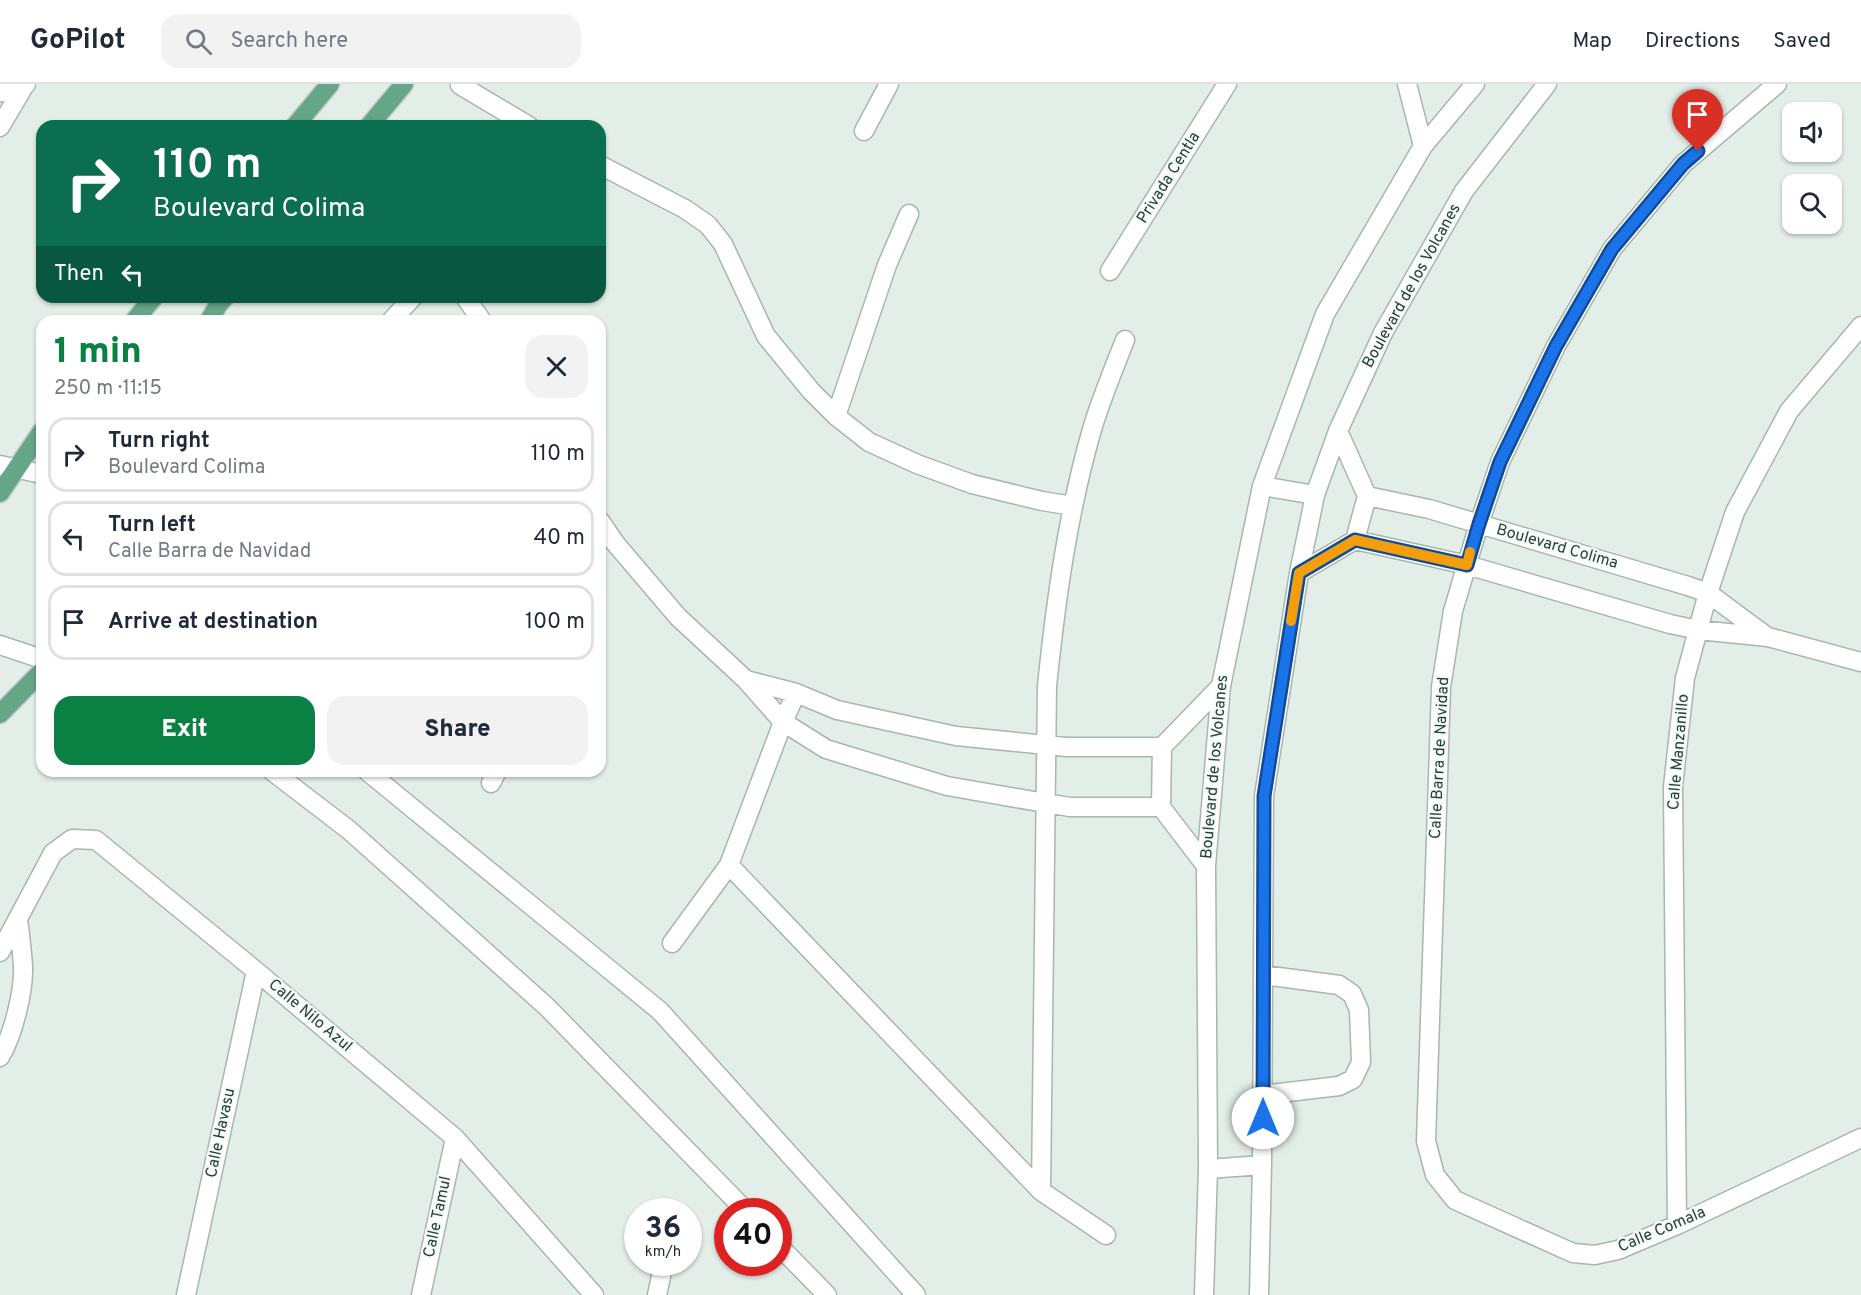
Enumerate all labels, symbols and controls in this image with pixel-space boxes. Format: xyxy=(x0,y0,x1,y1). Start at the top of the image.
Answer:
search box xyxy=(161,14,581,68)
text: GoPilot xyxy=(30,23,125,59)
icon: search xyxy=(182,25,215,58)
text: Search here xyxy=(230,28,348,55)
text: Map xyxy=(1572,28,1612,55)
text: Directions xyxy=(1645,28,1740,55)
text: Saved xyxy=(1773,28,1831,55)
pin xyxy=(1672,89,1723,151)
icon: arrive xyxy=(1681,98,1714,131)
map controls xyxy=(1782,102,1842,234)
button: sound xyxy=(1782,102,1842,162)
street label: Privada Centla xyxy=(1133,128,1205,228)
text: 110 m xyxy=(153,140,262,193)
icon: right xyxy=(54,144,132,222)
button: search xyxy=(1782,174,1842,234)
text: Boulevard Colima xyxy=(153,192,365,226)
street label: Boulevard de los Volcanes xyxy=(1358,200,1466,372)
icon: left xyxy=(116,258,149,291)
text: Then xyxy=(54,261,104,288)
text: 1 min xyxy=(54,330,142,376)
button: close xyxy=(525,335,588,398)
text: 250 m · 11:15 xyxy=(54,376,162,402)
text: Turn right xyxy=(108,428,210,455)
icon: right xyxy=(57,438,90,471)
text: 110 m xyxy=(531,441,585,468)
text: Boulevard Colima xyxy=(108,455,265,481)
text: Turn left xyxy=(108,512,196,539)
street label: Boulevard Colima xyxy=(1494,520,1620,574)
icon: left xyxy=(57,522,90,555)
text: 40 m xyxy=(533,525,585,552)
text: Calle Barra de Navidad xyxy=(108,539,311,565)
icon: arrive xyxy=(57,606,90,639)
text: Arrive at destination xyxy=(108,609,318,636)
text: 100 m xyxy=(525,609,585,636)
street label: Boulevard de los Volcanes xyxy=(1197,674,1233,860)
street label: Calle Barra de Navidad xyxy=(1426,676,1454,840)
street label: Calle Manzanillo xyxy=(1664,693,1694,811)
button: Exit xyxy=(54,696,315,765)
button: Share xyxy=(327,696,588,765)
street label: Calle Nilo Azul xyxy=(264,975,356,1057)
street label: Calle Havasu xyxy=(202,1086,240,1180)
position arrow xyxy=(1231,1086,1295,1150)
street label: Calle Tamul xyxy=(420,1175,456,1259)
speed limit sign: 40 xyxy=(714,1198,792,1276)
street label: Calle Comala xyxy=(1615,1203,1709,1257)
text: 36 xyxy=(645,1211,681,1248)
text: km/h xyxy=(645,1243,681,1262)

